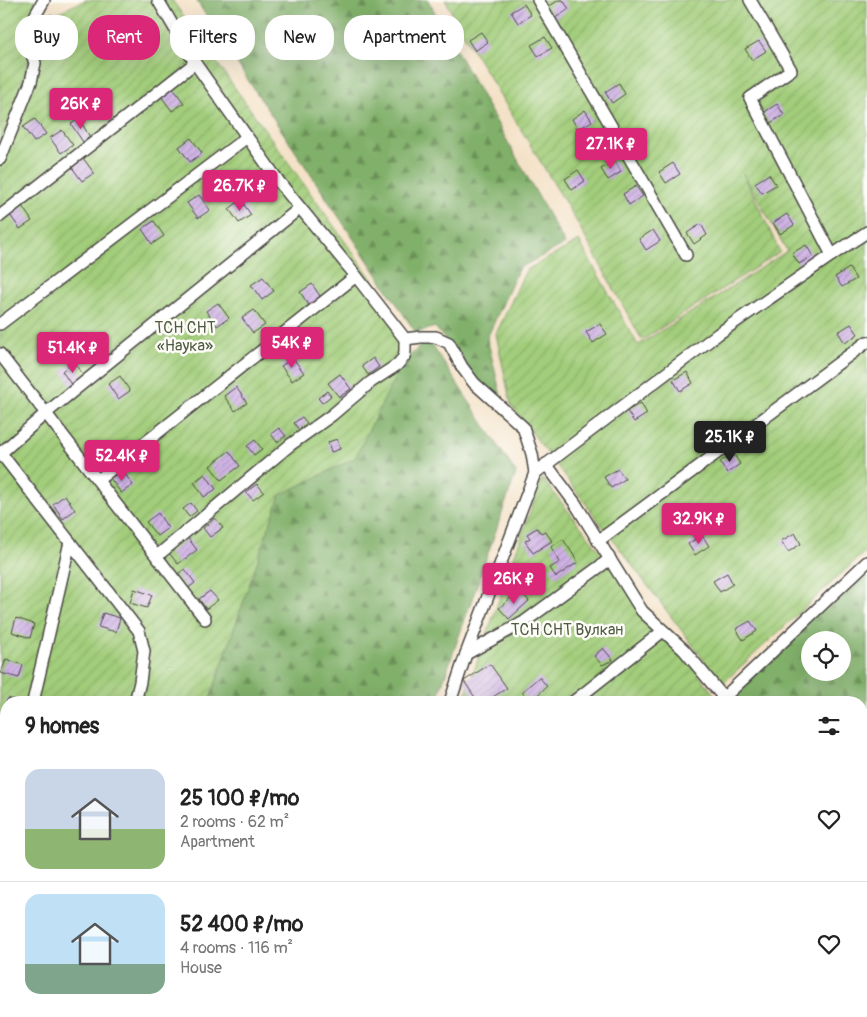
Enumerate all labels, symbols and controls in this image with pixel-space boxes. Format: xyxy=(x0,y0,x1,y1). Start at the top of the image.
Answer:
chip: Buy xyxy=(15,15,78,60)
chip: Rent xyxy=(88,15,160,60)
chip: Filters xyxy=(170,15,255,60)
chip: New xyxy=(265,15,334,60)
chip: Apartment xyxy=(344,15,464,60)
pin: 26K ₽ xyxy=(46,88,116,130)
text: 26K ₽ xyxy=(61,94,101,114)
pin: 27.1K ₽ xyxy=(565,128,657,170)
text: 27.1K ₽ xyxy=(586,134,636,154)
pin: 26.7K ₽ xyxy=(194,170,286,212)
text: 26.7K ₽ xyxy=(214,176,266,196)
park label: ТСН СНТ «Наука» xyxy=(154,318,216,356)
pin: 54K ₽ xyxy=(257,326,327,369)
pin: 51.4K ₽ xyxy=(27,332,119,374)
text: 54K ₽ xyxy=(272,333,312,353)
text: 51.4K ₽ xyxy=(48,338,98,358)
pin: 25.1K ₽ xyxy=(684,420,776,463)
text: 25.1K ₽ xyxy=(705,427,755,447)
pin: 52.4K ₽ xyxy=(76,440,168,482)
text: 52.4K ₽ xyxy=(95,446,149,466)
pin: 32.9K ₽ xyxy=(653,502,745,545)
text: 32.9K ₽ xyxy=(673,509,725,529)
pin: 26K ₽ xyxy=(479,562,549,605)
text: 26K ₽ xyxy=(494,569,534,589)
park label: ТСН СНТ Вулкан xyxy=(511,620,623,640)
map controls xyxy=(801,631,851,681)
button: locate xyxy=(801,631,851,681)
icon: filters xyxy=(815,712,843,740)
text: 9 homes xyxy=(25,713,99,740)
text: 25 100 ₽/mo xyxy=(180,785,299,812)
icon: home xyxy=(65,789,125,849)
icon: heart xyxy=(815,805,843,833)
text: 2 rooms · 62 m² xyxy=(180,812,289,832)
text: Apartment xyxy=(180,832,255,852)
text: 52 400 ₽/mo xyxy=(180,911,303,938)
icon: home xyxy=(65,914,125,974)
icon: heart xyxy=(815,930,843,958)
text: 4 rooms · 116 m² xyxy=(180,938,293,958)
text: House xyxy=(180,958,222,978)

